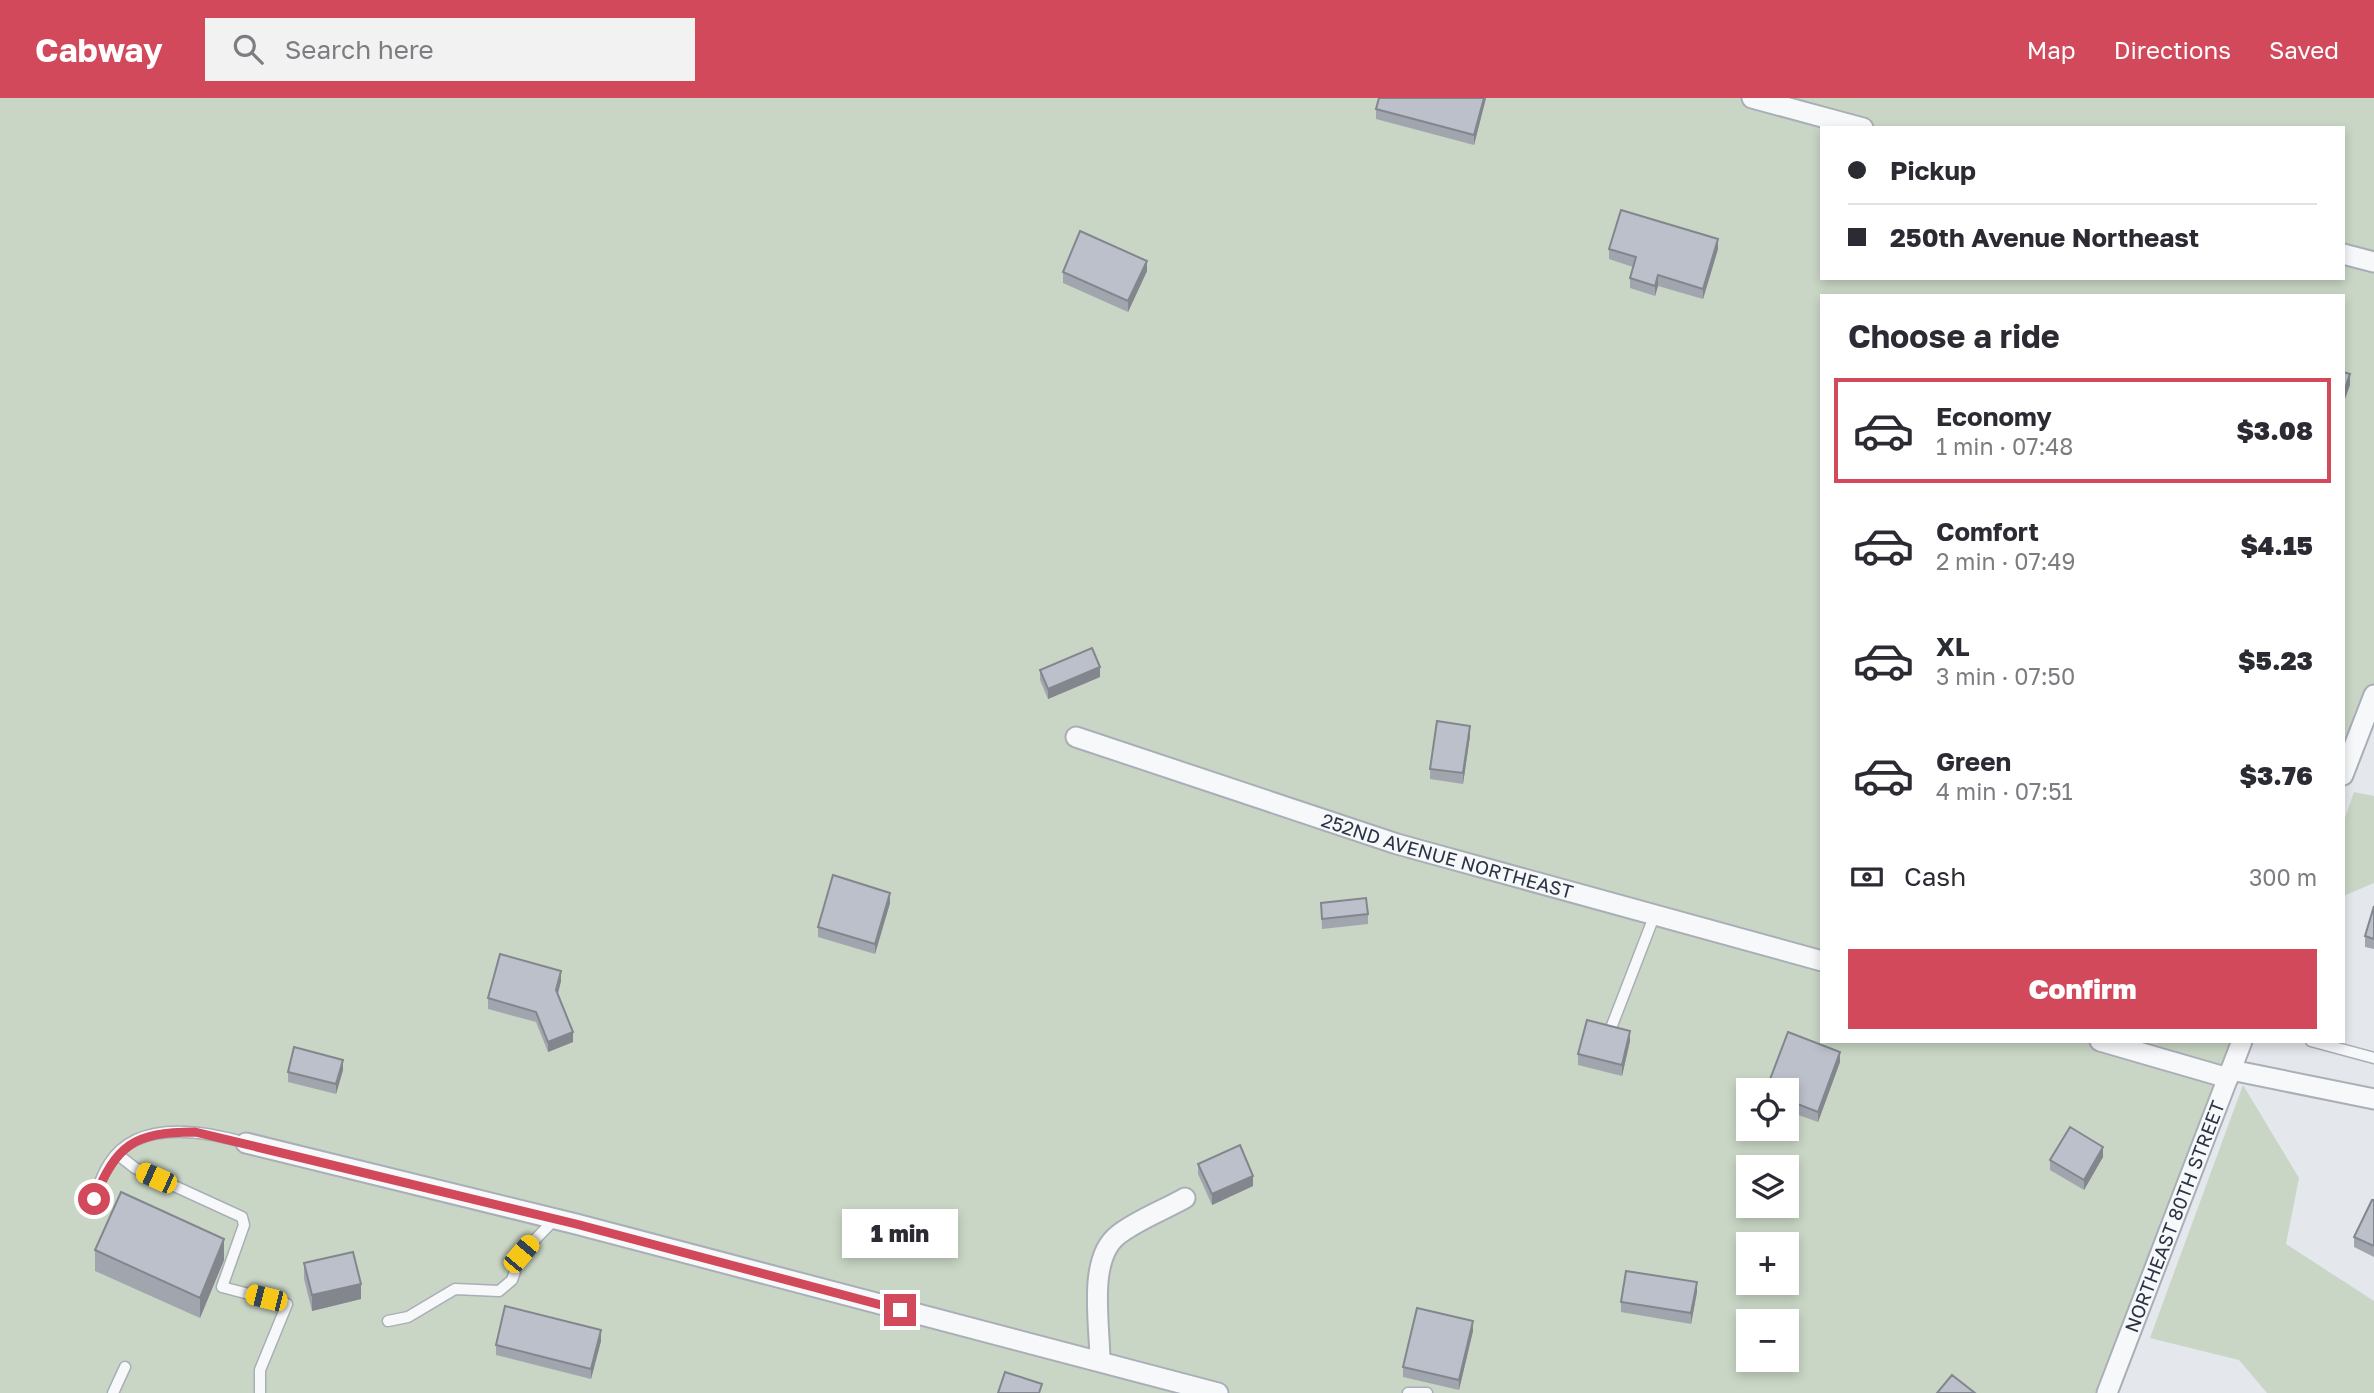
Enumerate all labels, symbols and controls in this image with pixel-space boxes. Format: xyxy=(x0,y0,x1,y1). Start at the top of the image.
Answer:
search box xyxy=(205,18,695,81)
text: Cabway xyxy=(35,30,163,69)
icon: search xyxy=(229,30,267,68)
text: Search here xyxy=(285,34,434,65)
text: Map xyxy=(2027,35,2076,64)
text: Directions xyxy=(2114,35,2231,64)
text: Saved xyxy=(2269,35,2339,64)
text: Pickup xyxy=(1890,155,1976,186)
text: 250th Avenue Northeast xyxy=(1890,222,2199,253)
text: Choose a ride xyxy=(1848,317,2060,355)
icon: car xyxy=(1852,399,1915,462)
text: Economy xyxy=(1936,401,2052,432)
text: $3.08 xyxy=(2236,415,2313,446)
text: 1 min · 07:48 xyxy=(1936,432,2073,460)
icon: car xyxy=(1852,514,1915,577)
text: Comfort xyxy=(1936,516,2039,547)
text: $4.15 xyxy=(2240,530,2313,561)
text: 2 min · 07:49 xyxy=(1936,547,2075,575)
icon: car xyxy=(1852,629,1915,692)
text: XL xyxy=(1936,631,1970,662)
text: $5.23 xyxy=(2238,645,2313,676)
text: 3 min · 07:50 xyxy=(1936,662,2075,690)
icon: car xyxy=(1852,744,1915,807)
text: Green xyxy=(1936,746,2011,777)
text: $3.76 xyxy=(2239,760,2313,791)
text: 4 min · 07:51 xyxy=(1936,777,2073,805)
street label: 252ND AVENUE NORTHEAST xyxy=(1319,808,1576,903)
icon: cash xyxy=(1848,858,1886,896)
text: Cash xyxy=(1904,861,1966,892)
text: 300 m xyxy=(2249,863,2317,891)
button: Confirm xyxy=(1848,949,2317,1029)
map controls xyxy=(1736,1078,1799,1372)
button: locate xyxy=(1736,1078,1799,1141)
street label: NORTHEAST 80TH STREET xyxy=(2119,1097,2229,1335)
button: layers xyxy=(1736,1155,1799,1218)
car xyxy=(133,1160,180,1196)
route start xyxy=(78,1183,110,1215)
callout: 1 min xyxy=(842,1208,958,1258)
text: 1 min xyxy=(871,1219,929,1247)
car xyxy=(500,1231,543,1277)
button: + xyxy=(1736,1232,1799,1295)
car xyxy=(244,1283,289,1313)
route end xyxy=(884,1294,916,1326)
button: − xyxy=(1736,1309,1799,1372)

